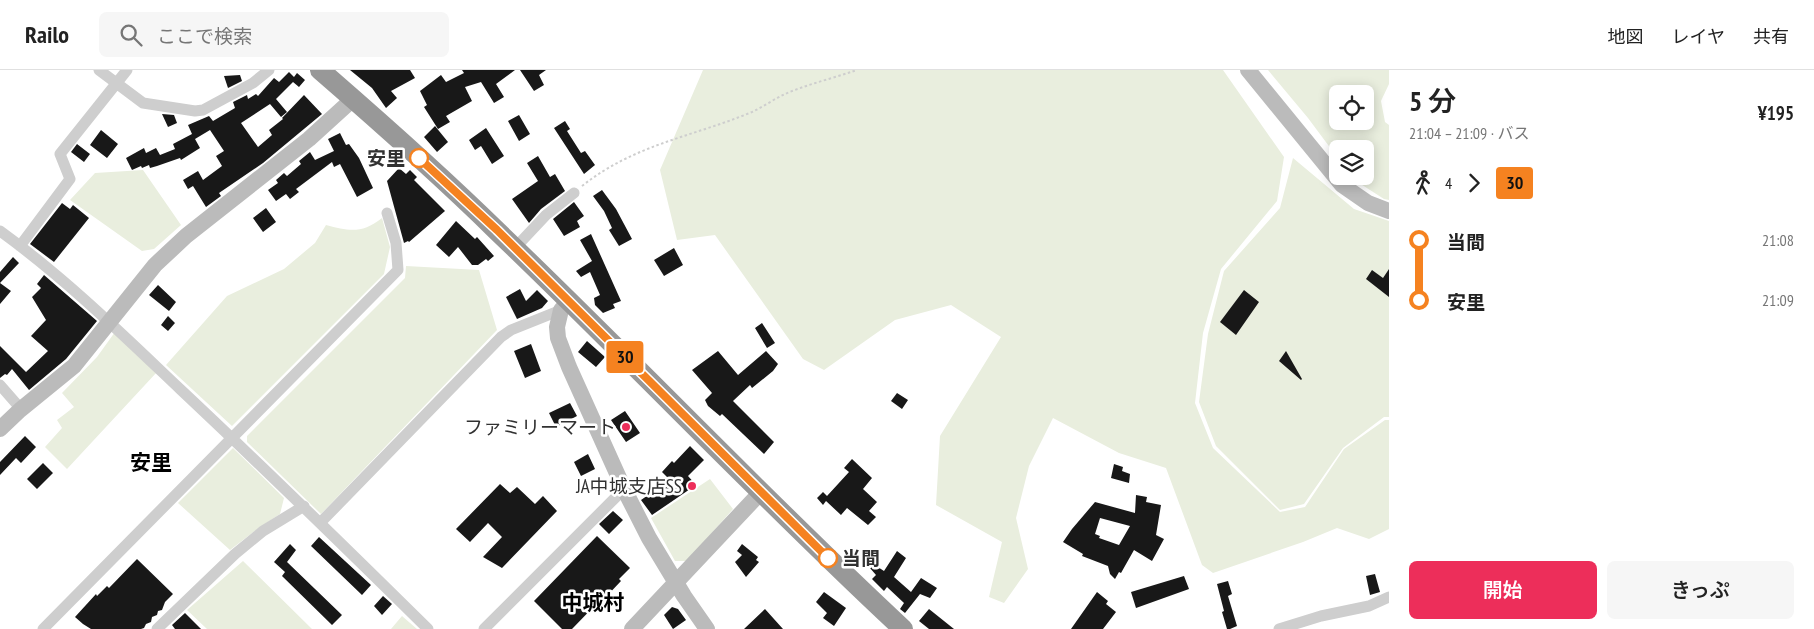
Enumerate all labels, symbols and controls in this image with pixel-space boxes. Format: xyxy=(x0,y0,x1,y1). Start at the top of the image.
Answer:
search box xyxy=(99,12,449,57)
text: Railo xyxy=(25,19,69,50)
icon: search xyxy=(117,21,145,49)
text: ここで検索 xyxy=(157,24,252,48)
text: 地図 xyxy=(1608,25,1644,48)
text: レイヤ xyxy=(1672,25,1725,48)
text: 共有 xyxy=(1753,25,1789,48)
text: 5 分 xyxy=(1409,82,1456,119)
map controls xyxy=(1329,85,1374,185)
button: locate xyxy=(1329,85,1374,130)
text: ¥195 xyxy=(1758,101,1794,125)
text: 21:04 – 21:09 · バス xyxy=(1409,123,1529,143)
button: layers xyxy=(1329,140,1374,185)
place label: 安里 xyxy=(367,146,405,170)
marker: 安里 xyxy=(409,148,429,168)
icon: walk xyxy=(1409,169,1437,197)
icon: forward xyxy=(1460,169,1488,197)
text: 30 xyxy=(1506,171,1523,194)
text: 4 xyxy=(1445,173,1452,193)
text: 当間 xyxy=(1447,230,1485,254)
text: 21:08 xyxy=(1762,230,1794,250)
text: 安里 xyxy=(1447,290,1485,314)
text: 21:09 xyxy=(1762,290,1794,310)
line badge: 30 xyxy=(602,341,648,373)
text: 30 xyxy=(616,345,634,368)
place label: ファミリーマート xyxy=(464,415,616,439)
marker: ファミリーマート xyxy=(620,421,632,433)
district label: 安里 xyxy=(130,449,172,476)
place label: JA中城支店SS xyxy=(575,474,682,498)
marker: JA中城支店SS xyxy=(686,480,698,492)
place label: 当間 xyxy=(842,546,880,570)
marker: 当間 xyxy=(818,548,838,568)
button: 開始 xyxy=(1409,561,1597,619)
button: きっぷ xyxy=(1607,561,1794,619)
district label: 中城村 xyxy=(562,589,625,616)

